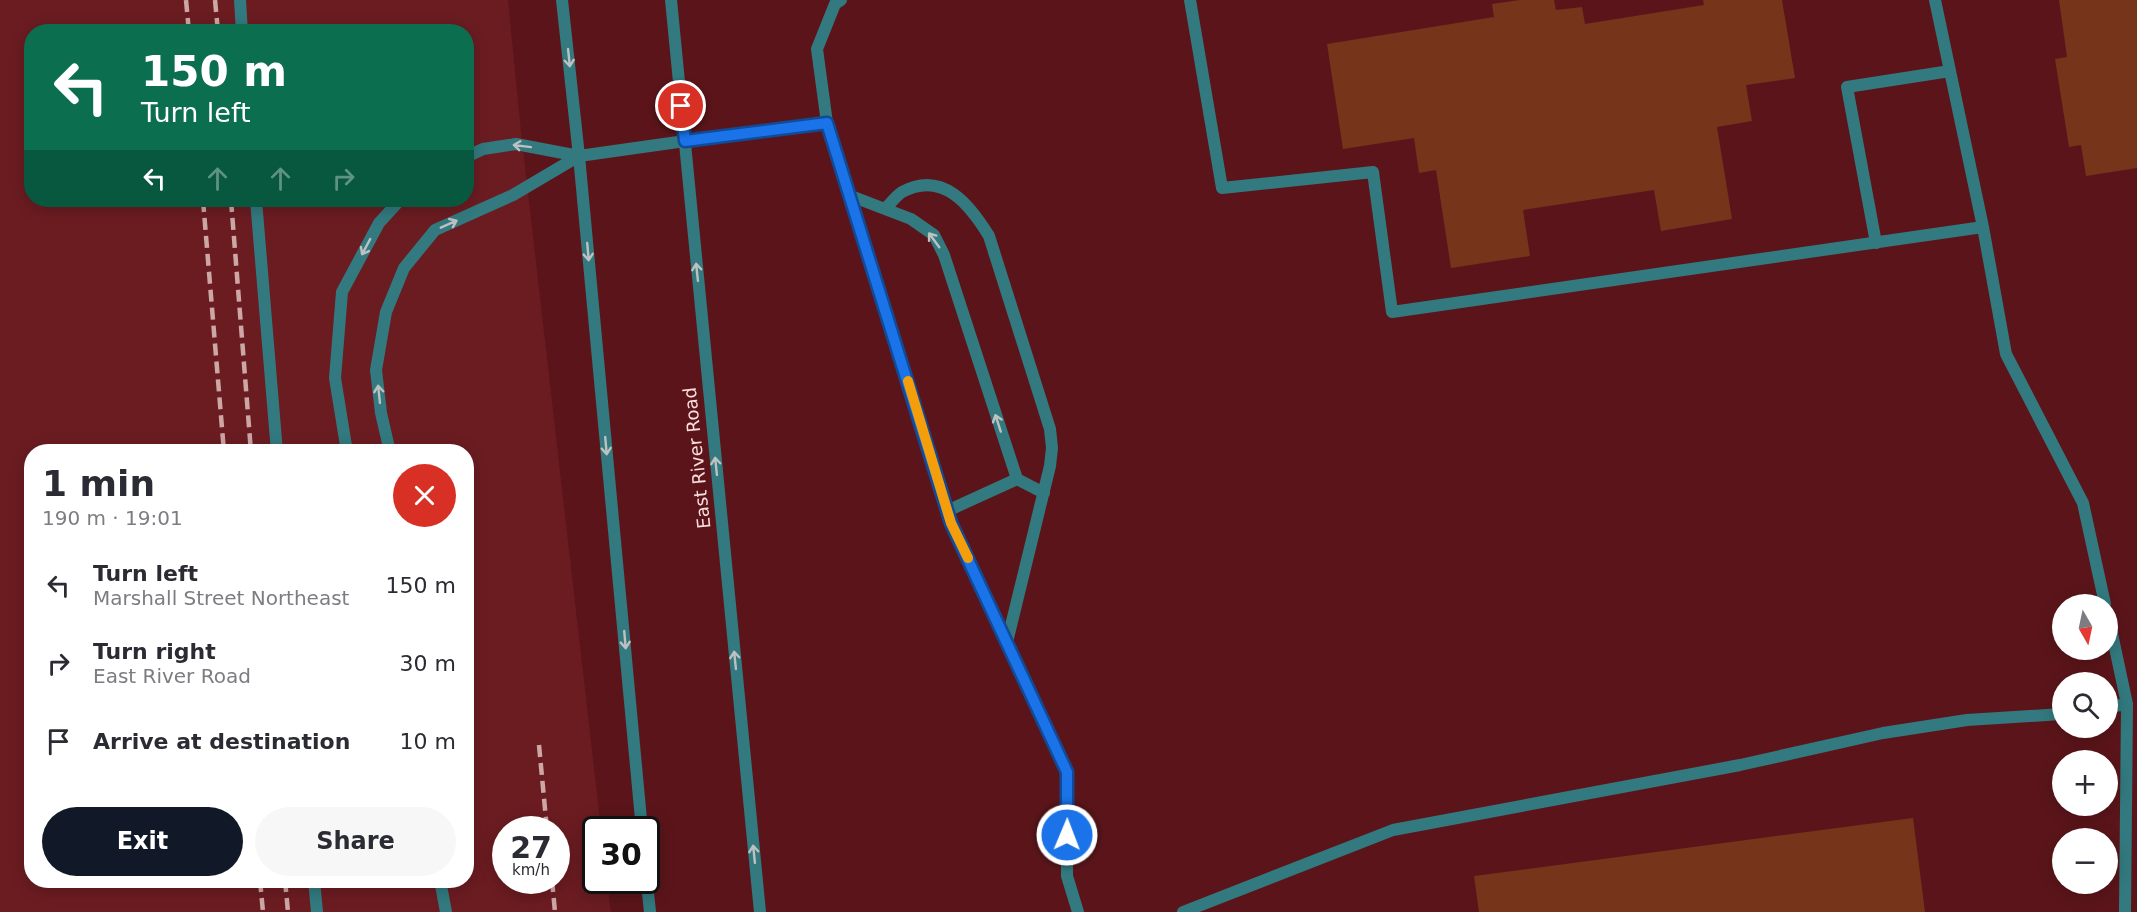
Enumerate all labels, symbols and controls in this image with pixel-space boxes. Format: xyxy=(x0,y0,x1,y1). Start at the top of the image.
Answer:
text: 150 m xyxy=(141,47,287,96)
icon: left xyxy=(42,48,120,126)
one-way arrow xyxy=(563,48,574,68)
pin xyxy=(655,80,706,131)
icon: arrive xyxy=(664,89,697,122)
text: Turn left xyxy=(141,97,251,128)
one-way arrow xyxy=(513,140,533,151)
icon: left xyxy=(138,162,171,195)
icon: ahead xyxy=(201,162,234,195)
icon: ahead xyxy=(264,162,297,195)
icon: right xyxy=(327,162,360,195)
one-way arrow xyxy=(440,217,458,228)
one-way arrow xyxy=(928,232,940,248)
one-way arrow xyxy=(360,237,371,255)
one-way arrow xyxy=(583,242,594,262)
one-way arrow xyxy=(691,262,702,282)
one-way arrow xyxy=(373,385,384,405)
street label: East River Road xyxy=(679,386,714,530)
one-way arrow xyxy=(992,414,1003,433)
one-way arrow xyxy=(601,436,612,456)
one-way arrow xyxy=(710,456,721,476)
text: 1 min xyxy=(42,463,155,504)
button: close xyxy=(393,464,456,527)
text: 190 m · 19:01 xyxy=(42,506,183,530)
text: Turn left xyxy=(93,561,198,586)
icon: left xyxy=(42,569,75,602)
text: 150 m xyxy=(386,573,456,598)
text: Marshall Street Northeast xyxy=(93,586,349,610)
north arrow xyxy=(2052,594,2118,660)
map controls xyxy=(2052,594,2118,894)
one-way arrow xyxy=(620,630,631,650)
text: Turn right xyxy=(93,639,216,664)
icon: right xyxy=(42,647,75,680)
one-way arrow xyxy=(729,650,740,670)
text: 30 m xyxy=(400,651,456,676)
text: East River Road xyxy=(93,664,251,688)
button: search xyxy=(2052,672,2118,738)
icon: arrive xyxy=(42,725,75,758)
text: Arrive at destination xyxy=(93,729,350,754)
text: 10 m xyxy=(400,729,456,754)
button: + xyxy=(2052,750,2118,816)
position arrow xyxy=(1035,803,1099,867)
button: Exit xyxy=(42,807,243,876)
button: Share xyxy=(255,807,456,876)
speed limit sign: 30 xyxy=(582,816,660,894)
button: − xyxy=(2052,828,2118,894)
text: 27 xyxy=(510,830,552,865)
one-way arrow xyxy=(748,844,759,864)
text: km/h xyxy=(512,861,550,879)

